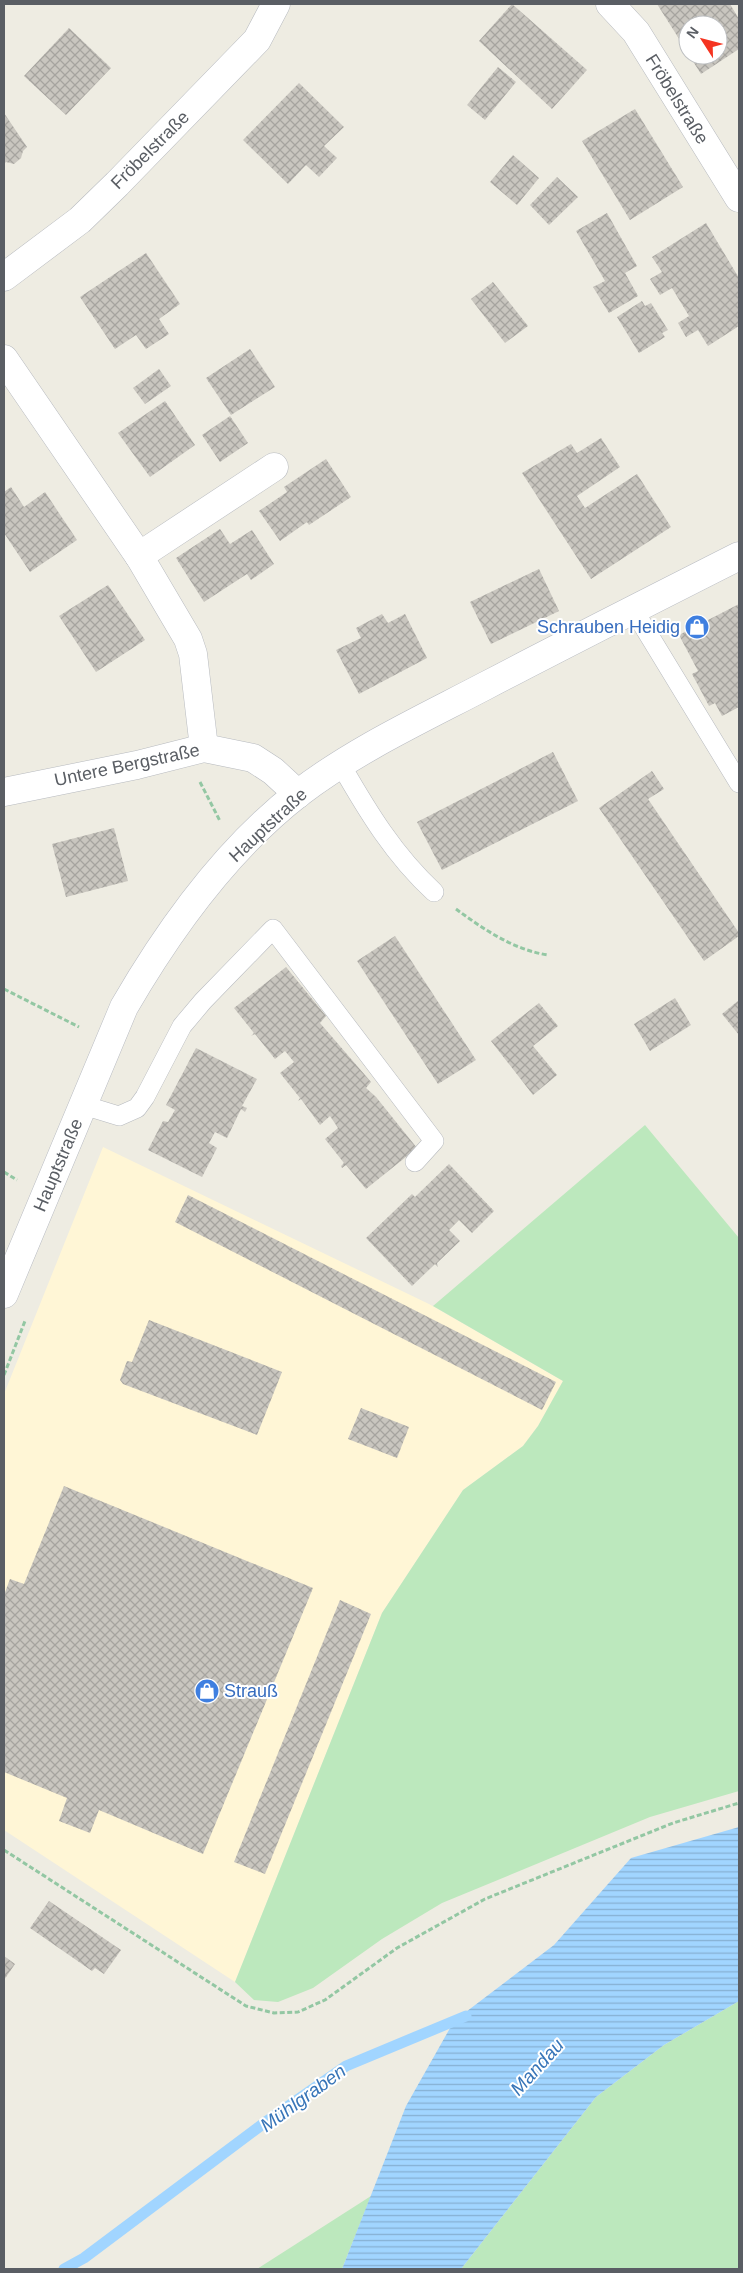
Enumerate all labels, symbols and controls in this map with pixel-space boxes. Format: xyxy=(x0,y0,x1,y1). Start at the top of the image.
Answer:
north arrow xyxy=(678,15,728,65)
text: N xyxy=(683,24,702,41)
street label: Fröbelstraße xyxy=(641,50,713,148)
street label: Fröbelstraße xyxy=(107,107,193,193)
shop icon: Schrauben Heidig xyxy=(684,614,710,640)
place label: Schrauben Heidig xyxy=(537,617,680,637)
street label: Untere Bergstraße xyxy=(53,740,201,790)
street label: Hauptstraße xyxy=(225,784,311,866)
street label: Hauptstraße xyxy=(29,1116,87,1214)
shop icon: Strauß xyxy=(194,1678,220,1704)
place label: Strauß xyxy=(224,1681,278,1701)
water label: Mandau xyxy=(506,2034,568,2100)
water label: Mühlgraben xyxy=(256,2060,350,2136)

